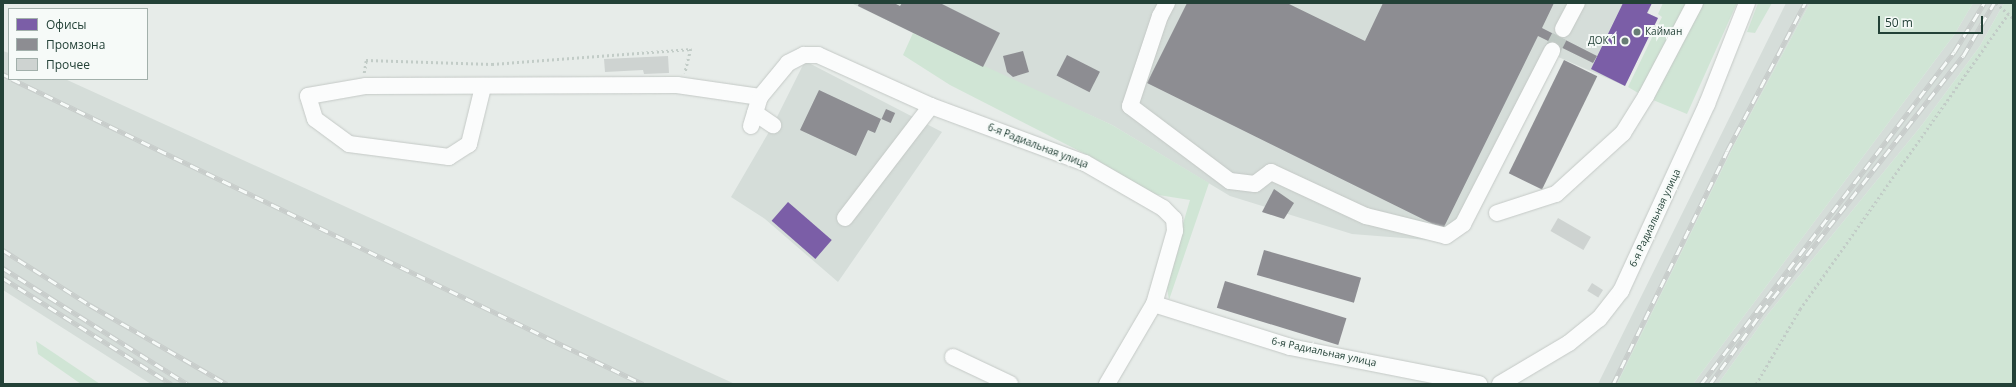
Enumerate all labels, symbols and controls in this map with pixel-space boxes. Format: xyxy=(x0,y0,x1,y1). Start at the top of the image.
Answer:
legend xyxy=(8,8,148,80)
scale bar xyxy=(1880,8,1985,34)
text: 50 m xyxy=(1885,14,1913,31)
text: Офисы xyxy=(46,16,87,33)
place label: Кайман xyxy=(1645,26,1682,38)
marker: Кайман xyxy=(1632,27,1642,37)
place label: ДОК 1 xyxy=(1588,35,1617,47)
text: Промзона xyxy=(46,36,105,53)
marker: ДОК 1 xyxy=(1620,36,1630,46)
text: Прочее xyxy=(46,56,90,73)
street label: 6-я Радиальная улица xyxy=(986,121,1090,171)
street label: 6-я Радиальная улица xyxy=(1627,167,1683,269)
street label: 6-я Радиальная улица xyxy=(1270,335,1378,369)

